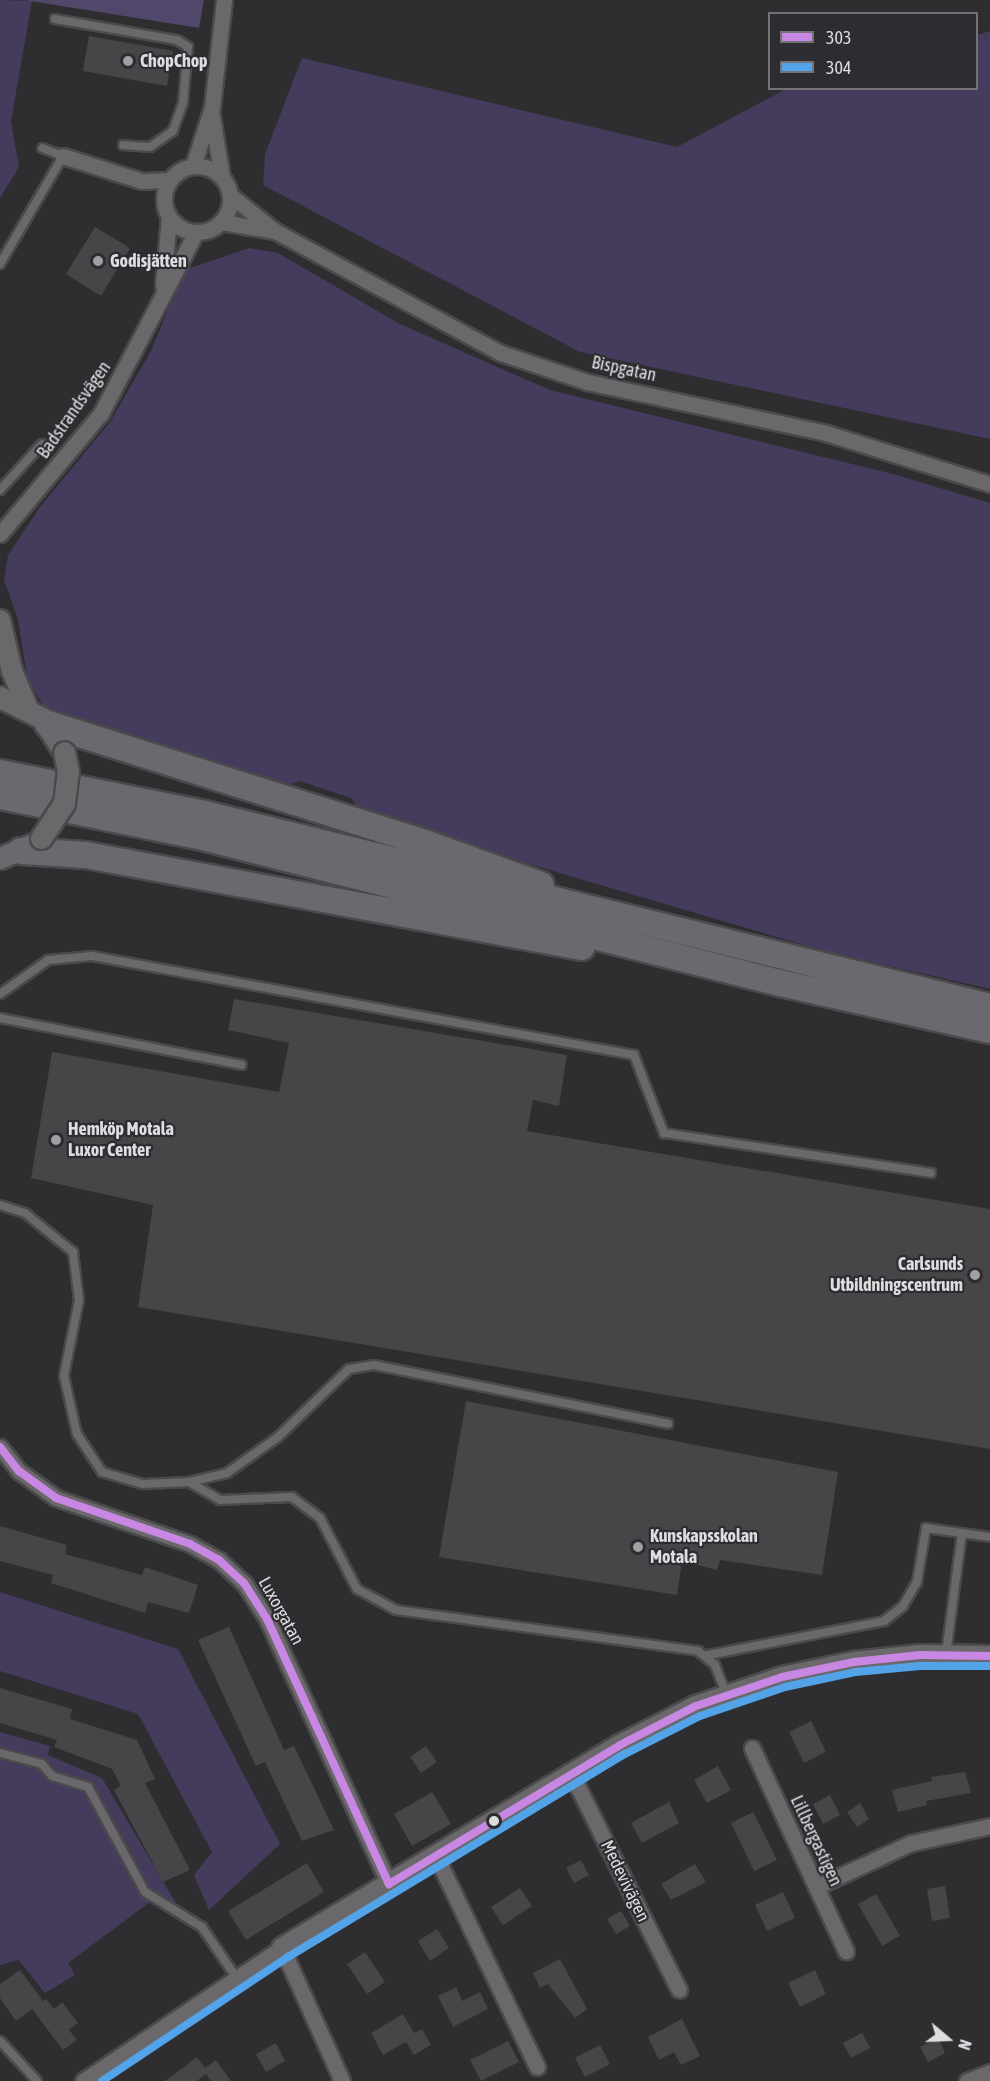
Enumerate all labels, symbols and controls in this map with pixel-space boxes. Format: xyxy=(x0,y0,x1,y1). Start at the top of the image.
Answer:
legend xyxy=(768,12,978,90)
text: 303 xyxy=(826,27,851,48)
place label: ChopChop xyxy=(140,50,208,72)
marker: ChopChop xyxy=(121,54,135,68)
text: 304 xyxy=(826,57,851,78)
place label: Godisjätten xyxy=(110,250,187,272)
marker: Godisjätten xyxy=(91,254,105,268)
street label: Bispgatan xyxy=(590,352,658,386)
street label: Badstrandsvägen xyxy=(33,357,115,463)
place label: Hemköp Motala Luxor Center xyxy=(68,1119,174,1162)
marker: Hemköp Motala Luxor Center xyxy=(49,1133,63,1147)
place label: Carlsunds Utbildningscentrum xyxy=(830,1254,963,1296)
marker: Carlsunds Utbildningscentrum xyxy=(968,1268,982,1282)
place label: Kunskapsskolan Motala xyxy=(650,1526,758,1568)
marker: Kunskapsskolan Motala xyxy=(631,1540,645,1554)
street label: Luxorgatan xyxy=(254,1573,308,1649)
street label: Lillbergastigen xyxy=(786,1792,846,1890)
unlabelled marker xyxy=(488,1815,500,1827)
street label: Medevivägen xyxy=(596,1837,654,1925)
north arrow xyxy=(918,2009,978,2069)
text: N xyxy=(955,2037,975,2052)

